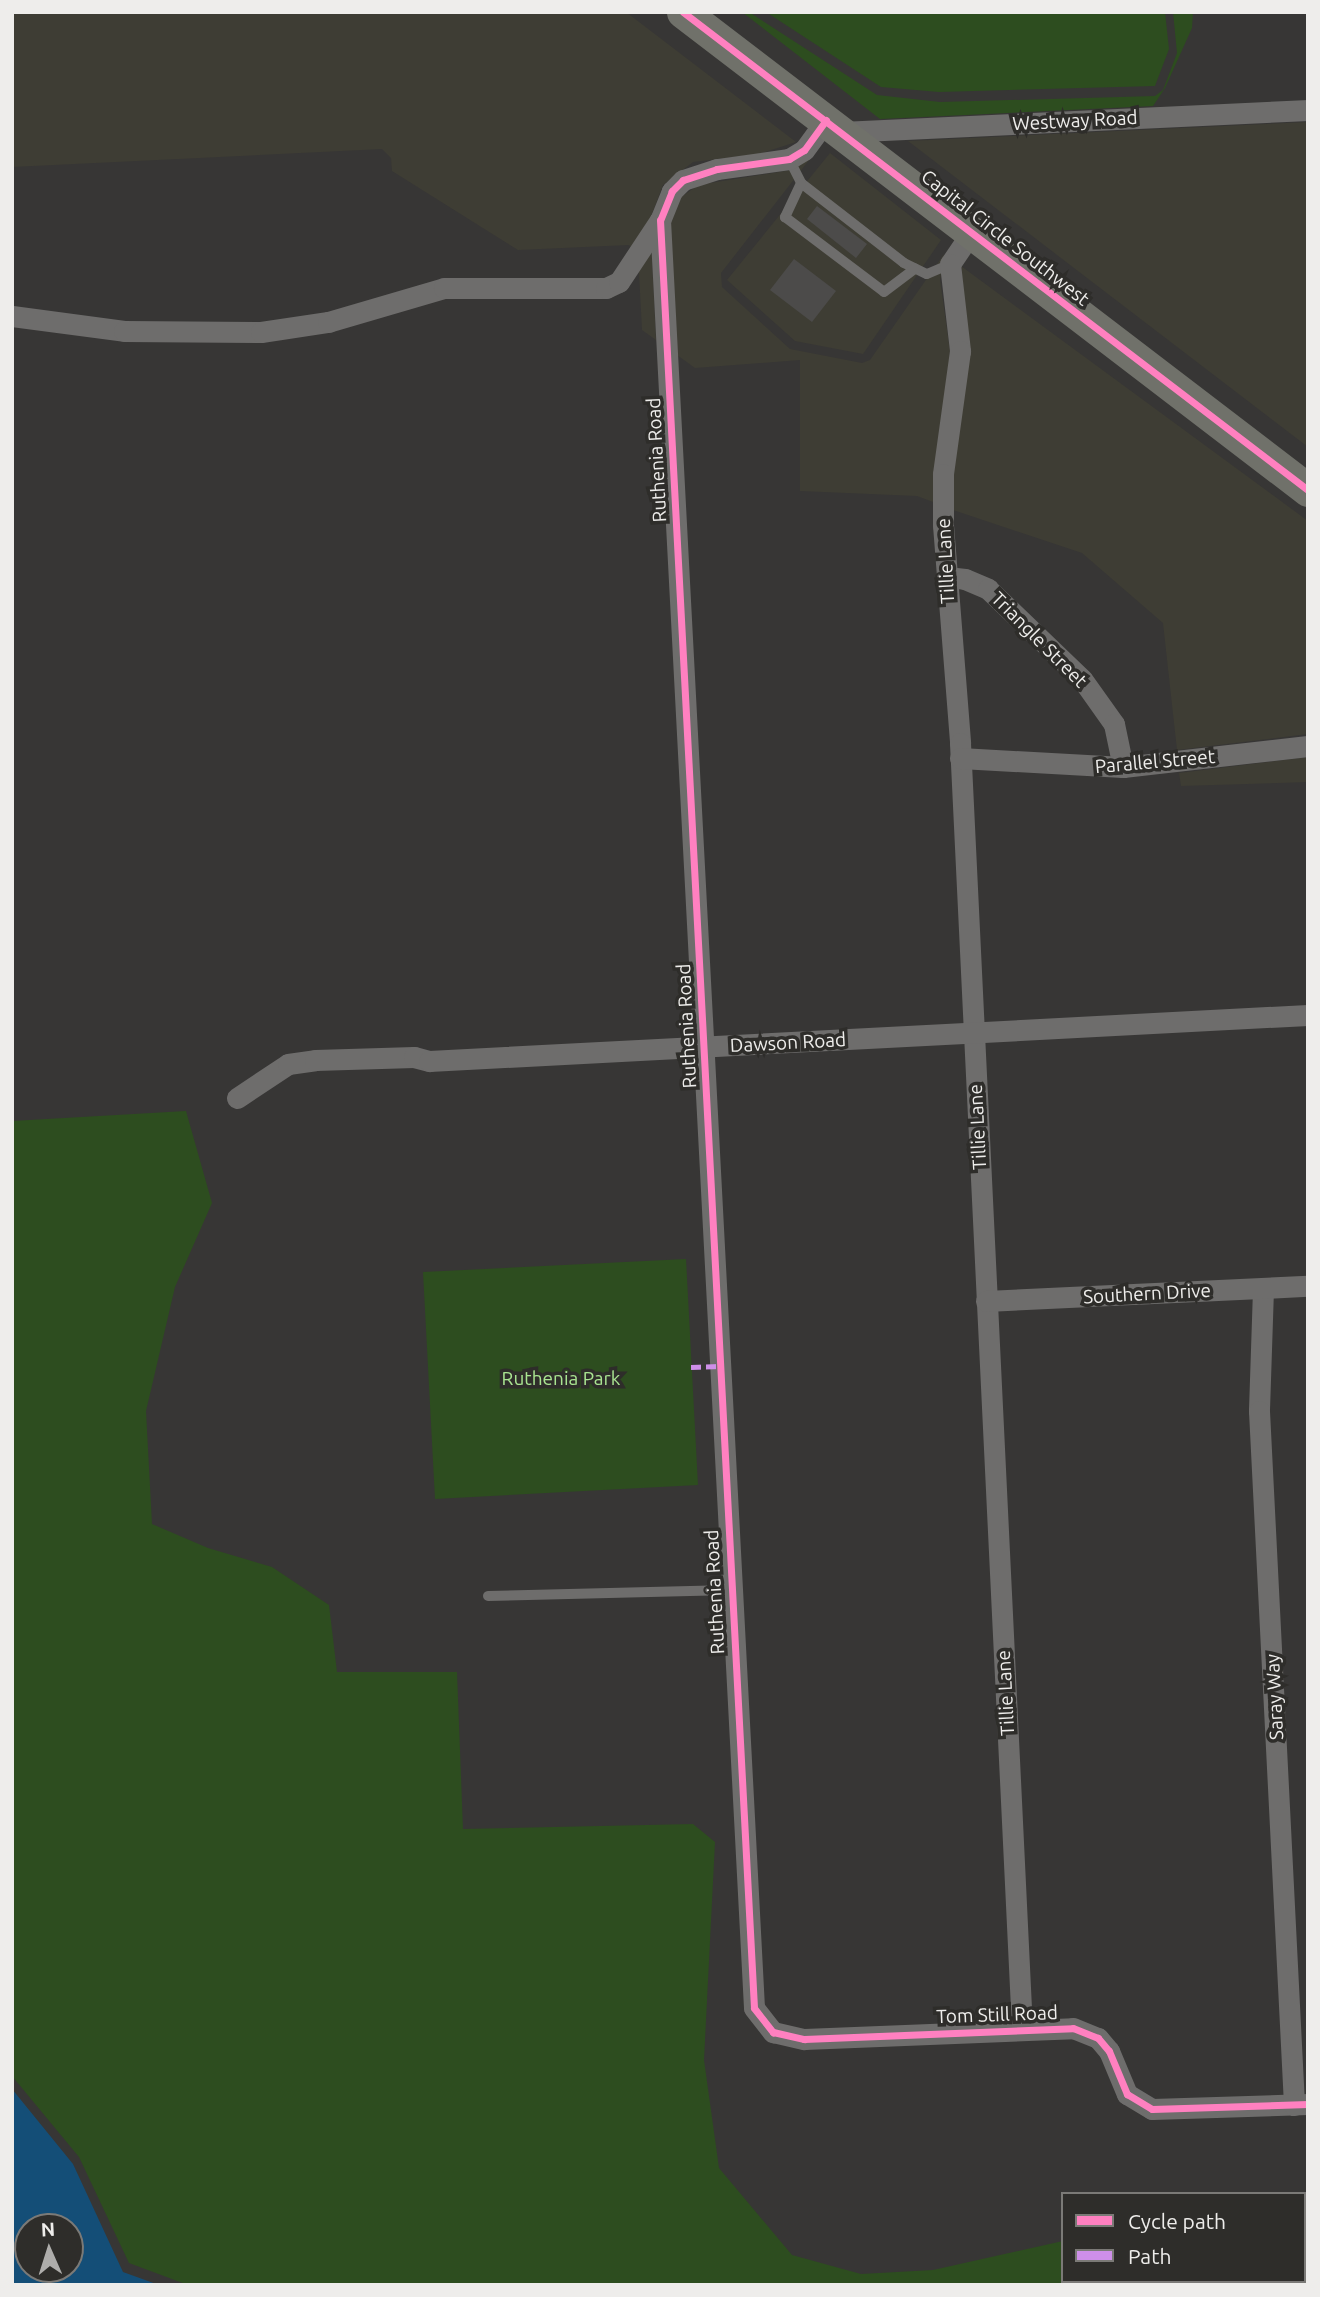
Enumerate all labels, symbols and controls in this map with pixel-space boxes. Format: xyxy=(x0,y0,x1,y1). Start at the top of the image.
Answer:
street label: Westway Road xyxy=(1012,106,1138,136)
street label: Capital Circle Southwest xyxy=(916,165,1094,311)
street label: Ruthenia Road xyxy=(642,397,672,523)
street label: Tillie Lane xyxy=(932,518,960,604)
street label: Triangle Street xyxy=(986,587,1092,693)
street label: Parallel Street xyxy=(1094,745,1216,779)
street label: Ruthenia Road xyxy=(672,963,702,1089)
street label: Dawson Road xyxy=(729,1029,847,1057)
street label: Tillie Lane xyxy=(964,1084,992,1170)
street label: Southern Drive xyxy=(1082,1279,1212,1309)
park label: Ruthenia Park xyxy=(502,1368,620,1390)
street label: Ruthenia Road xyxy=(700,1529,730,1655)
street label: Tillie Lane xyxy=(992,1650,1020,1736)
street label: Saray Way xyxy=(1261,1653,1289,1741)
street label: Tom Still Road xyxy=(936,2001,1058,2029)
legend xyxy=(1061,2192,1306,2283)
text: Cycle path xyxy=(1128,2209,1226,2233)
north arrow xyxy=(14,2213,84,2283)
text: N xyxy=(40,2218,56,2240)
text: Path xyxy=(1128,2244,1171,2268)

